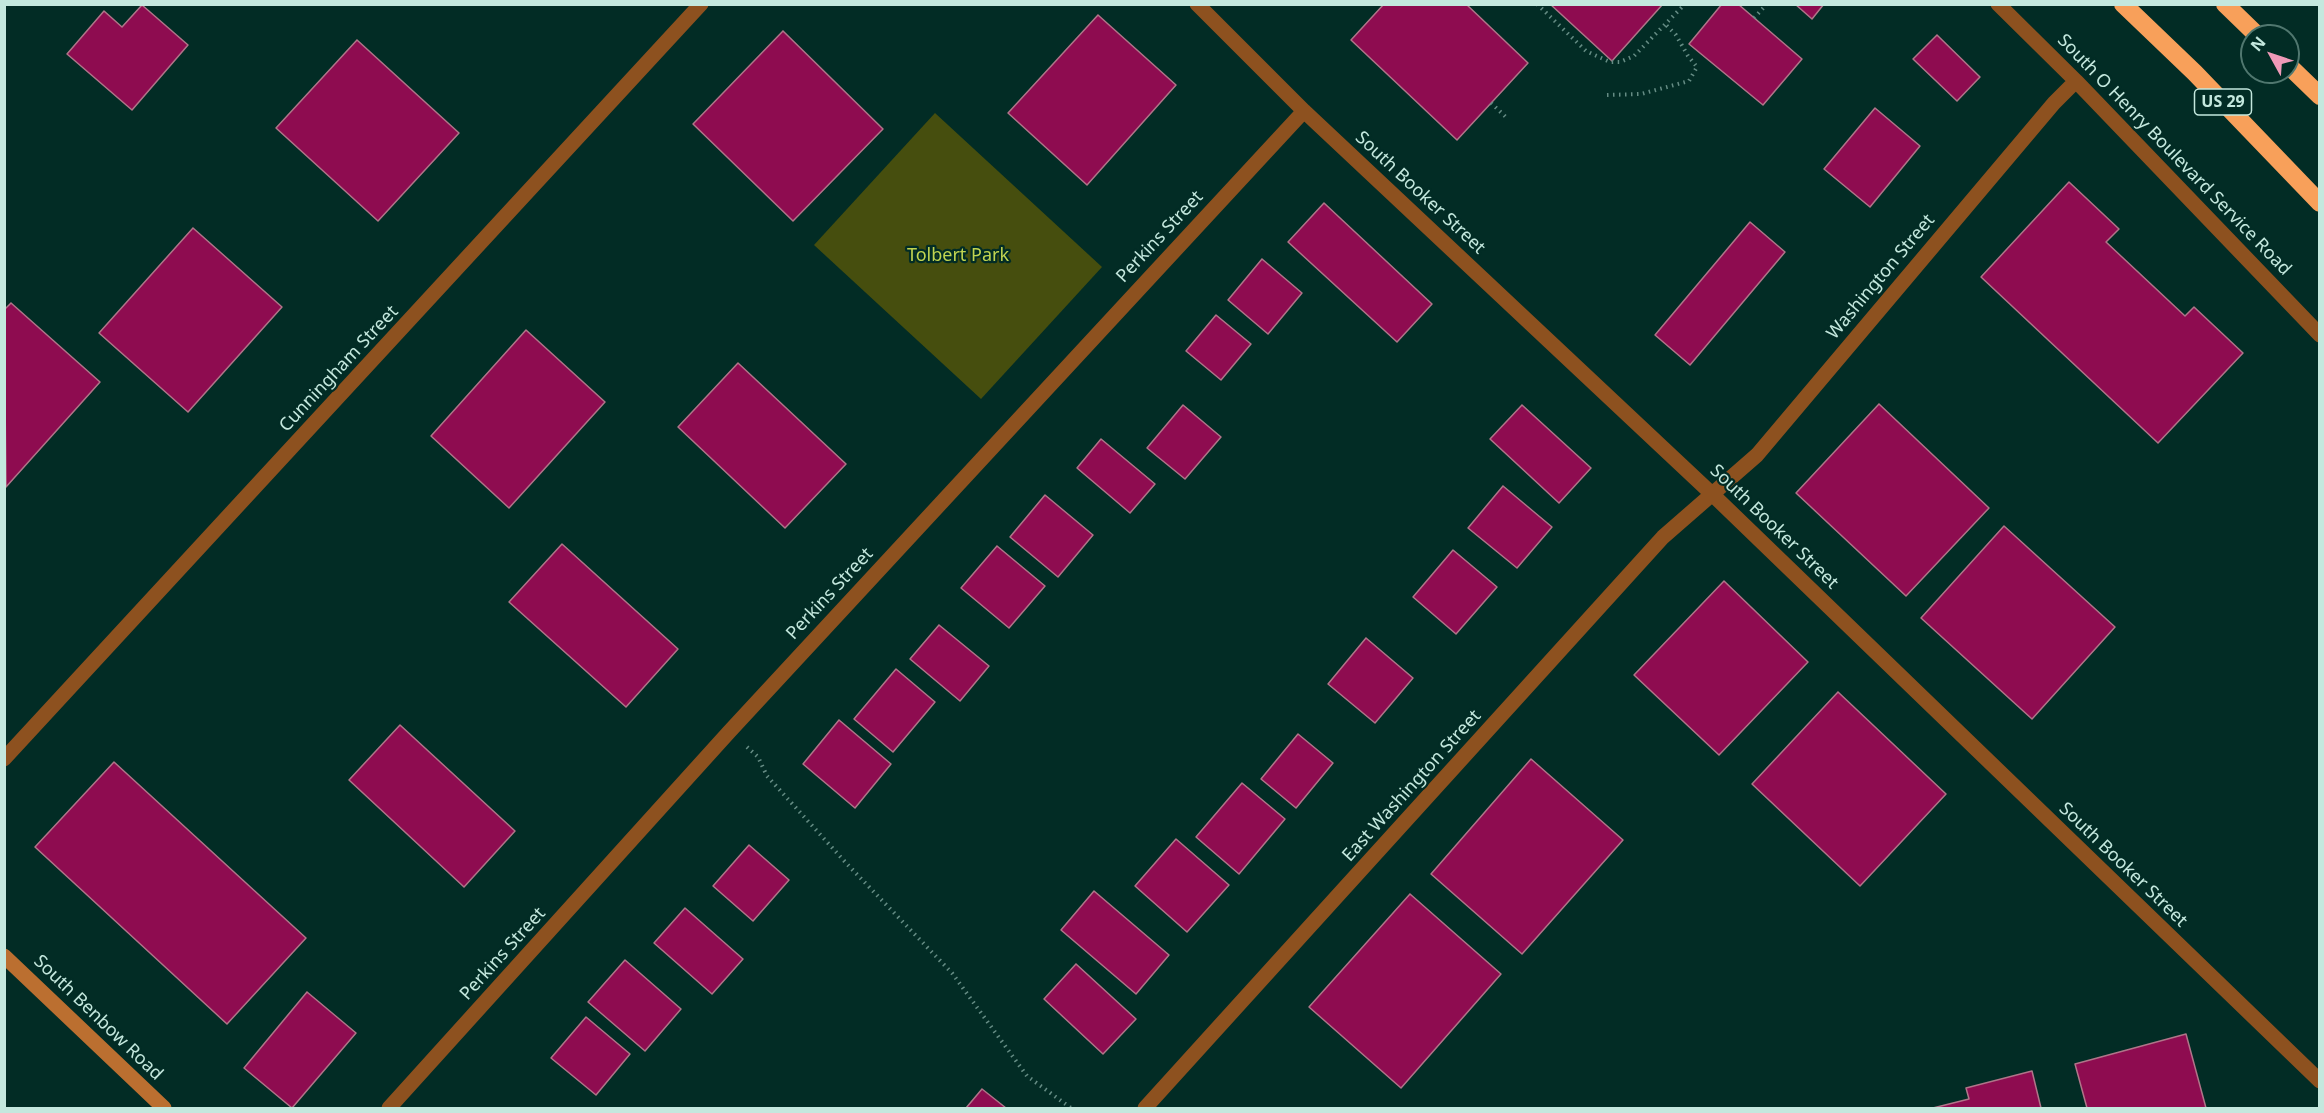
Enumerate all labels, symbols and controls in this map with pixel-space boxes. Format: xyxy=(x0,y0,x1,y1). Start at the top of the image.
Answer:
north arrow xyxy=(2240,24,2300,84)
street label: South O Henry Boulevard Service Road xyxy=(2053,30,2295,280)
text: N xyxy=(2245,32,2270,56)
road number: US 29 xyxy=(2194,89,2252,115)
street label: South Booker Street xyxy=(1351,127,1489,259)
street label: Perkins Street xyxy=(1112,187,1208,287)
street label: Washington Street xyxy=(1822,210,1940,344)
park label: Tolbert Park xyxy=(907,245,1009,267)
street label: Cunningham Street xyxy=(275,301,403,437)
street label: South Booker Street xyxy=(1705,460,1843,594)
street label: Perkins Street xyxy=(782,544,878,644)
street label: East Washington Street xyxy=(1338,706,1486,866)
street label: South Booker Street xyxy=(2054,798,2192,932)
street label: Perkins Street xyxy=(456,903,550,1005)
street label: South Benbow Road xyxy=(29,951,167,1085)

